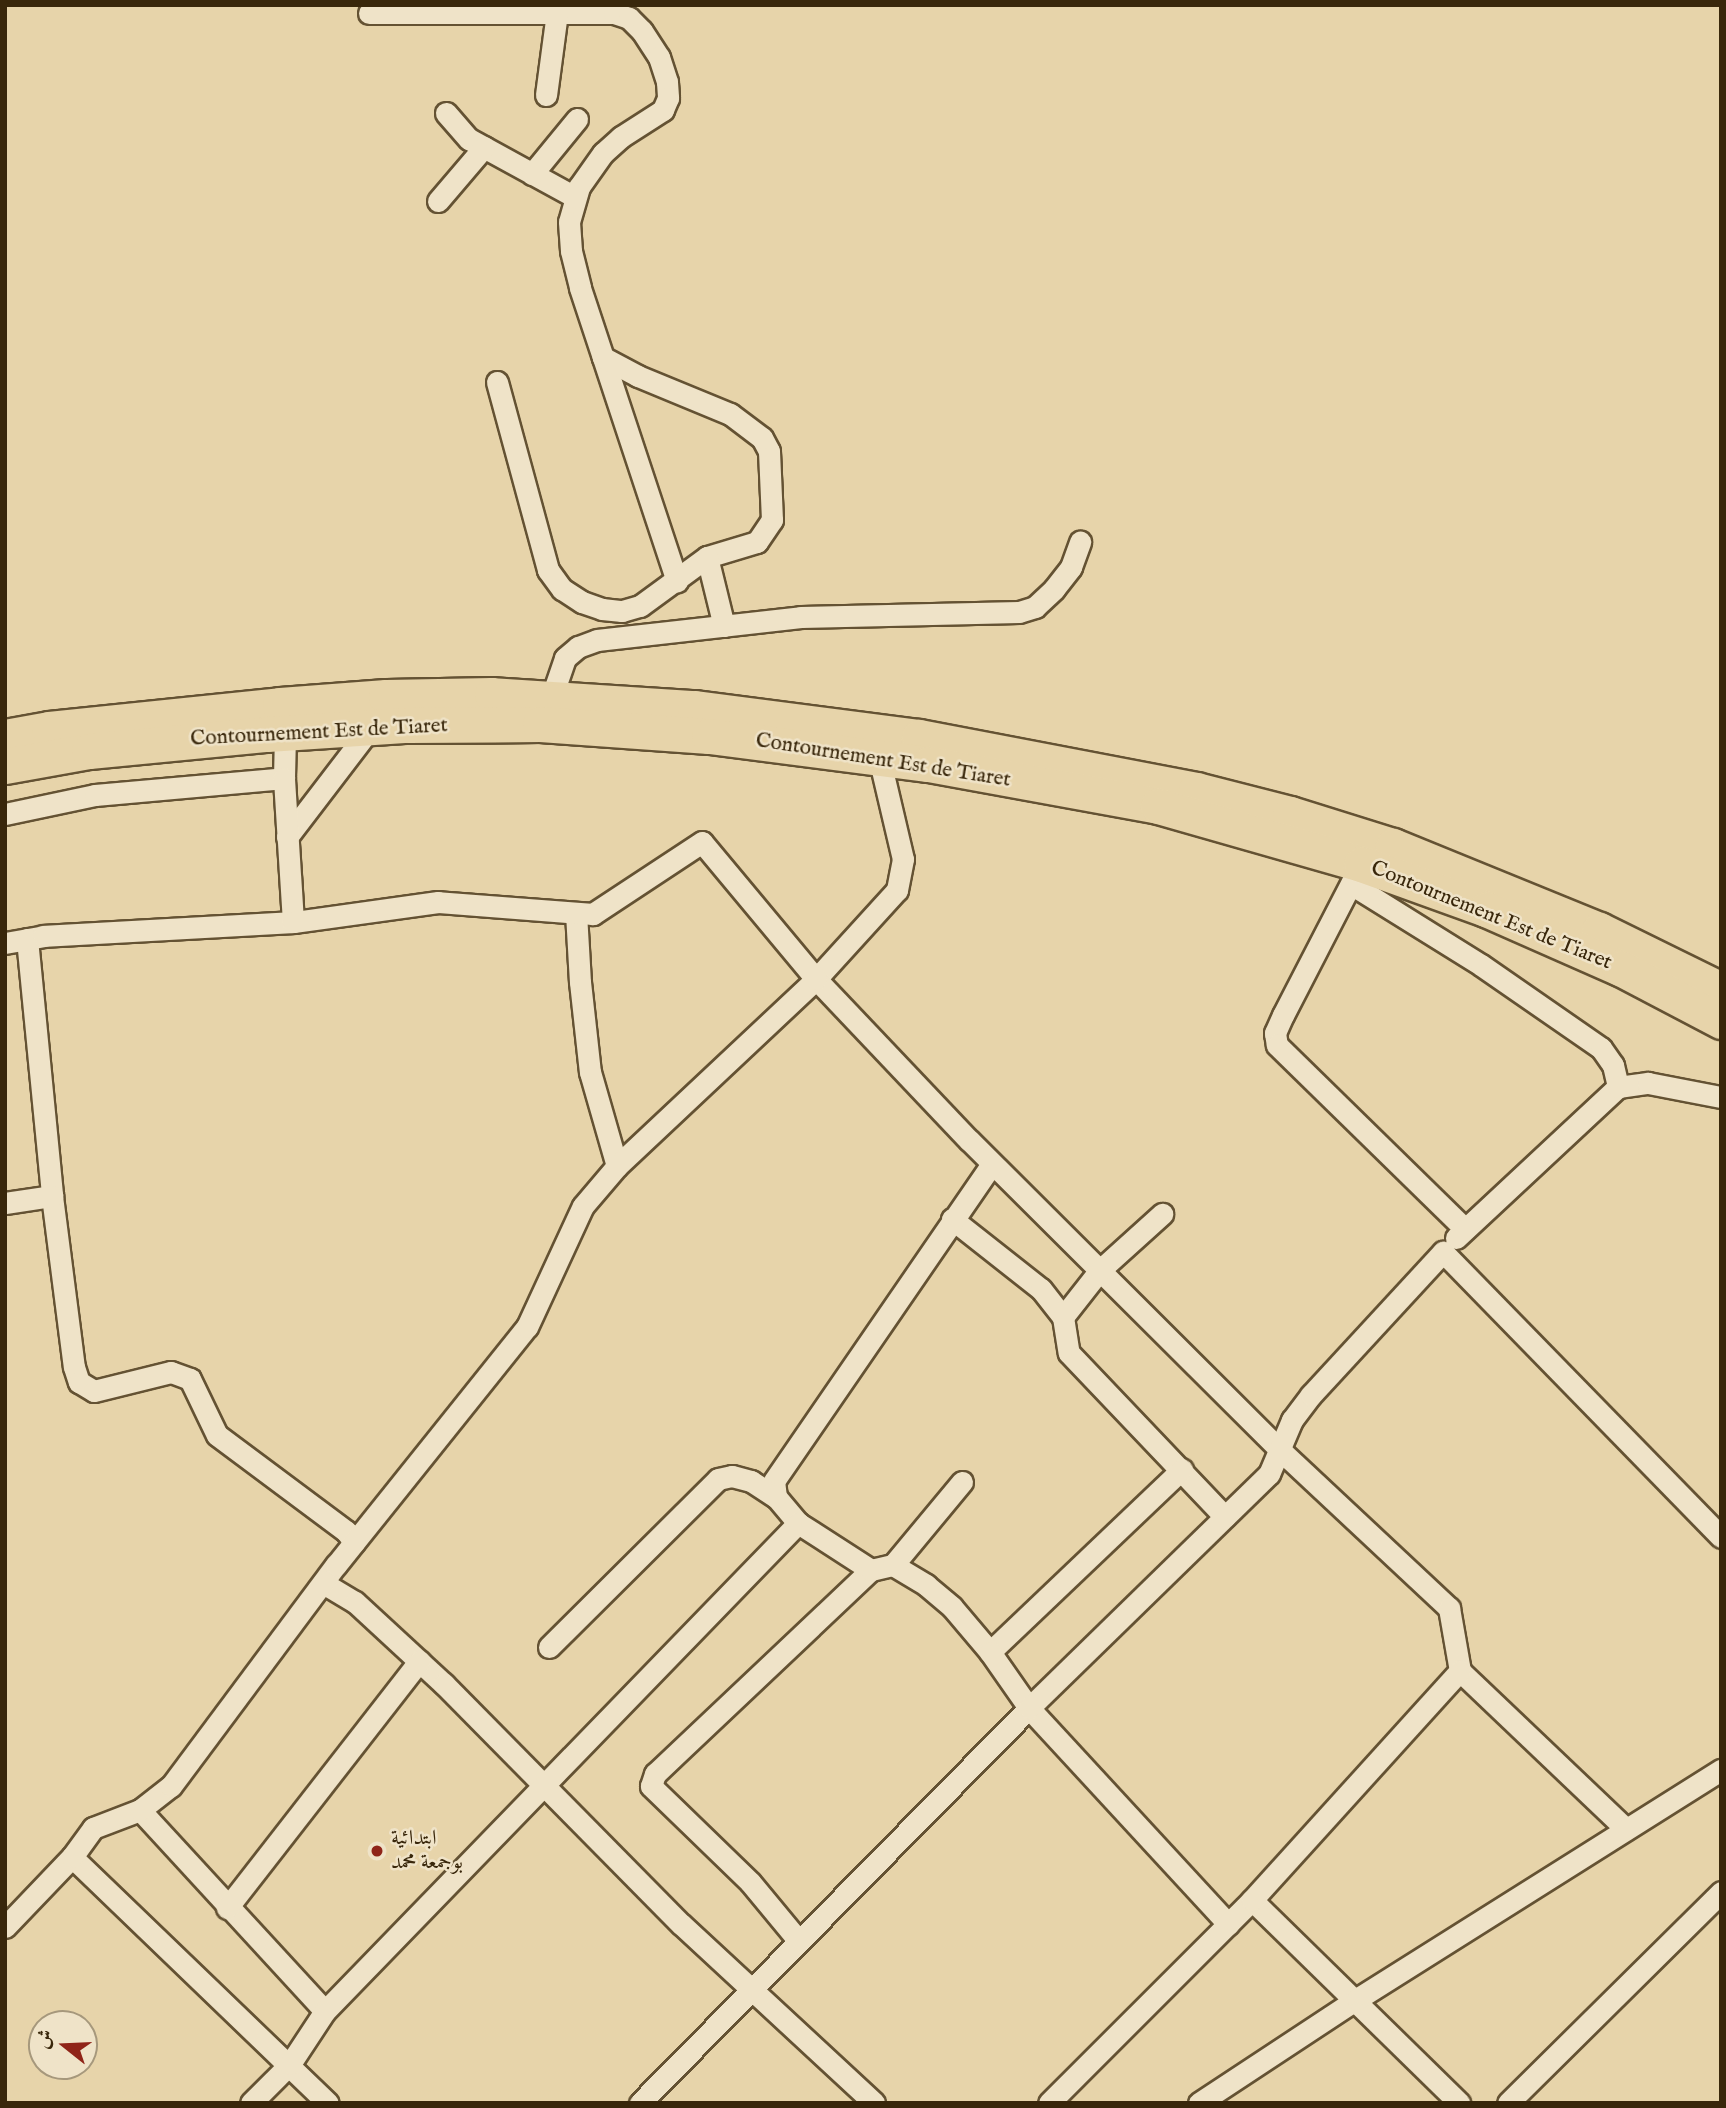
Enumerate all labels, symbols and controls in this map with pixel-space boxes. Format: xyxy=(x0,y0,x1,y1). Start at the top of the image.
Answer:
street label: Contournement Est de Tiaret xyxy=(190,714,448,752)
street label: Contournement Est de Tiaret xyxy=(754,728,1012,794)
street label: Contournement Est de Tiaret xyxy=(1367,856,1615,976)
place label: ابتدائية بوجمعة محمد xyxy=(391,1826,463,1876)
marker: ابتدائية بوجمعة محمد xyxy=(369,1843,385,1859)
north arrow xyxy=(28,2010,98,2080)
text: ش xyxy=(31,2026,59,2052)

